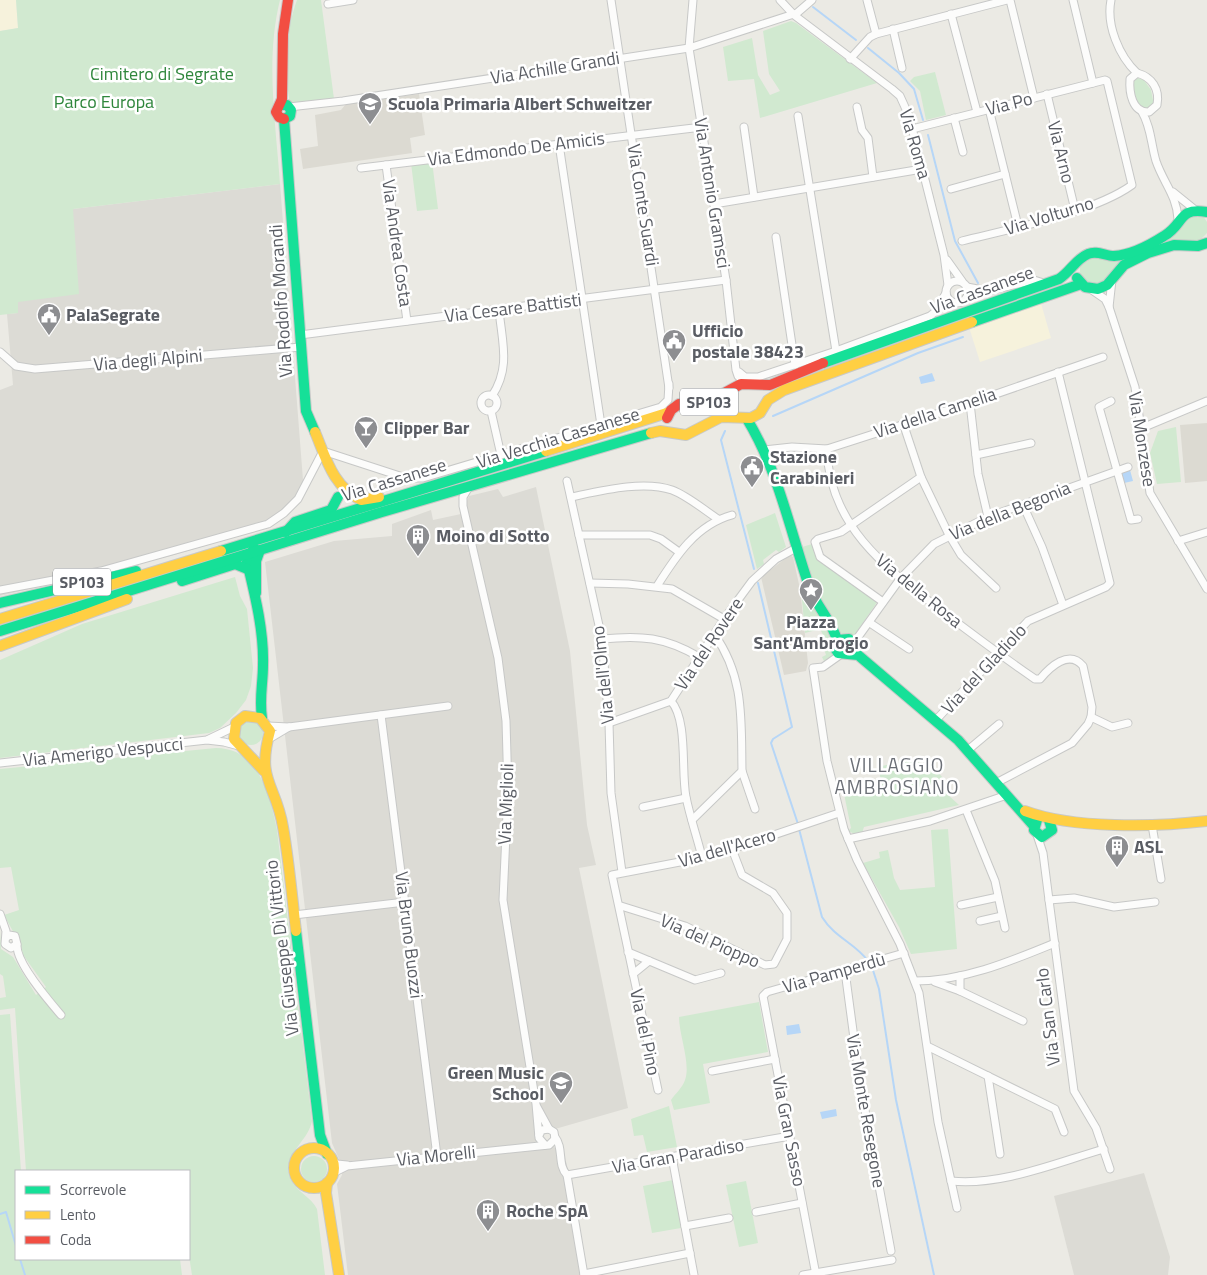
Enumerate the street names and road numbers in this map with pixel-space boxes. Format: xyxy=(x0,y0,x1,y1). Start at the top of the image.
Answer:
street label: Via Achille Grandi xyxy=(488,44,621,91)
street label: Via Po xyxy=(983,85,1035,122)
street label: Via Roma xyxy=(893,106,938,182)
street label: Via Antonio Gramsci xyxy=(687,116,738,270)
street label: Via Arno xyxy=(1041,118,1082,186)
street label: Via Edmondo De Amicis xyxy=(426,124,606,173)
street label: Via Conte Suardi xyxy=(621,142,666,268)
street label: Via Andrea Costa xyxy=(375,178,420,308)
street label: Via Volturno xyxy=(1001,189,1097,242)
street label: Via Rodolfo Morandi xyxy=(262,224,299,378)
street label: Via Cassanese xyxy=(926,258,1037,321)
street label: Via Cesare Battisti xyxy=(443,286,583,329)
street label: Via degli Alpini xyxy=(92,341,204,378)
street label: Via della Camelia xyxy=(870,380,1000,445)
road number: SP103 xyxy=(680,388,738,416)
street label: Via Monzese xyxy=(1122,389,1163,489)
street label: Via Vecchia Cassanese xyxy=(473,400,643,475)
street label: Via Cassanese xyxy=(338,451,450,508)
street label: Via della Begonia xyxy=(945,474,1075,547)
street label: Via della Rosa xyxy=(870,547,969,634)
road number: SP103 xyxy=(53,568,111,596)
street label: Via del Rovere xyxy=(667,592,750,696)
street label: Via del Gladiolo xyxy=(935,617,1033,720)
street label: Via dell'Olmo xyxy=(584,625,621,726)
street label: Via Amerigo Vespucci xyxy=(21,730,184,773)
street label: Via Miglioli xyxy=(491,763,520,845)
street label: Via dell'Acero xyxy=(675,821,779,874)
street label: Via Giuseppe Di Vittorio xyxy=(257,858,306,1038)
street label: Via Bruno Buozzi xyxy=(388,870,431,1000)
street label: Via del Pioppo xyxy=(656,907,764,975)
street label: Via Pamperdù xyxy=(779,945,888,1000)
street label: Via San Carlo xyxy=(1028,967,1067,1068)
street label: Via del Pino xyxy=(623,986,668,1078)
street label: Via Monte Resegone xyxy=(840,1032,893,1190)
street label: Via Gran Sasso xyxy=(766,1073,813,1189)
street label: Via Gran Paradiso xyxy=(610,1131,746,1180)
street label: Via Morelli xyxy=(395,1138,477,1173)

